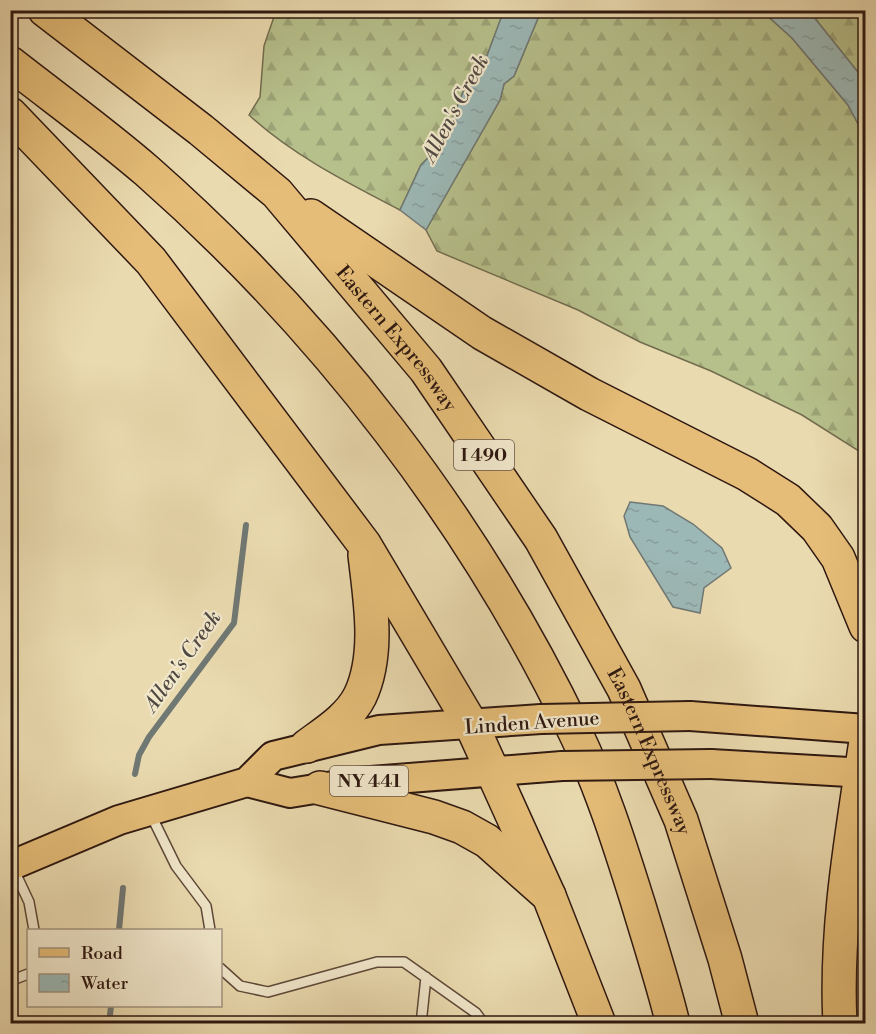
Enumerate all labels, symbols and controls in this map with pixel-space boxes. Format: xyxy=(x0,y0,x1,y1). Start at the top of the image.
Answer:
water label: Allen's Creek xyxy=(416,50,495,168)
street label: Eastern Expressway xyxy=(330,261,462,417)
road number: I 490 xyxy=(454,440,514,470)
water label: Allen's Creek xyxy=(137,606,227,719)
street label: Eastern Expressway xyxy=(601,664,696,838)
street label: Linden Avenue xyxy=(464,706,600,741)
road number: NY 441 xyxy=(330,766,408,796)
legend xyxy=(27,929,222,1007)
text: Road xyxy=(81,942,124,965)
text: Water xyxy=(80,972,129,995)

